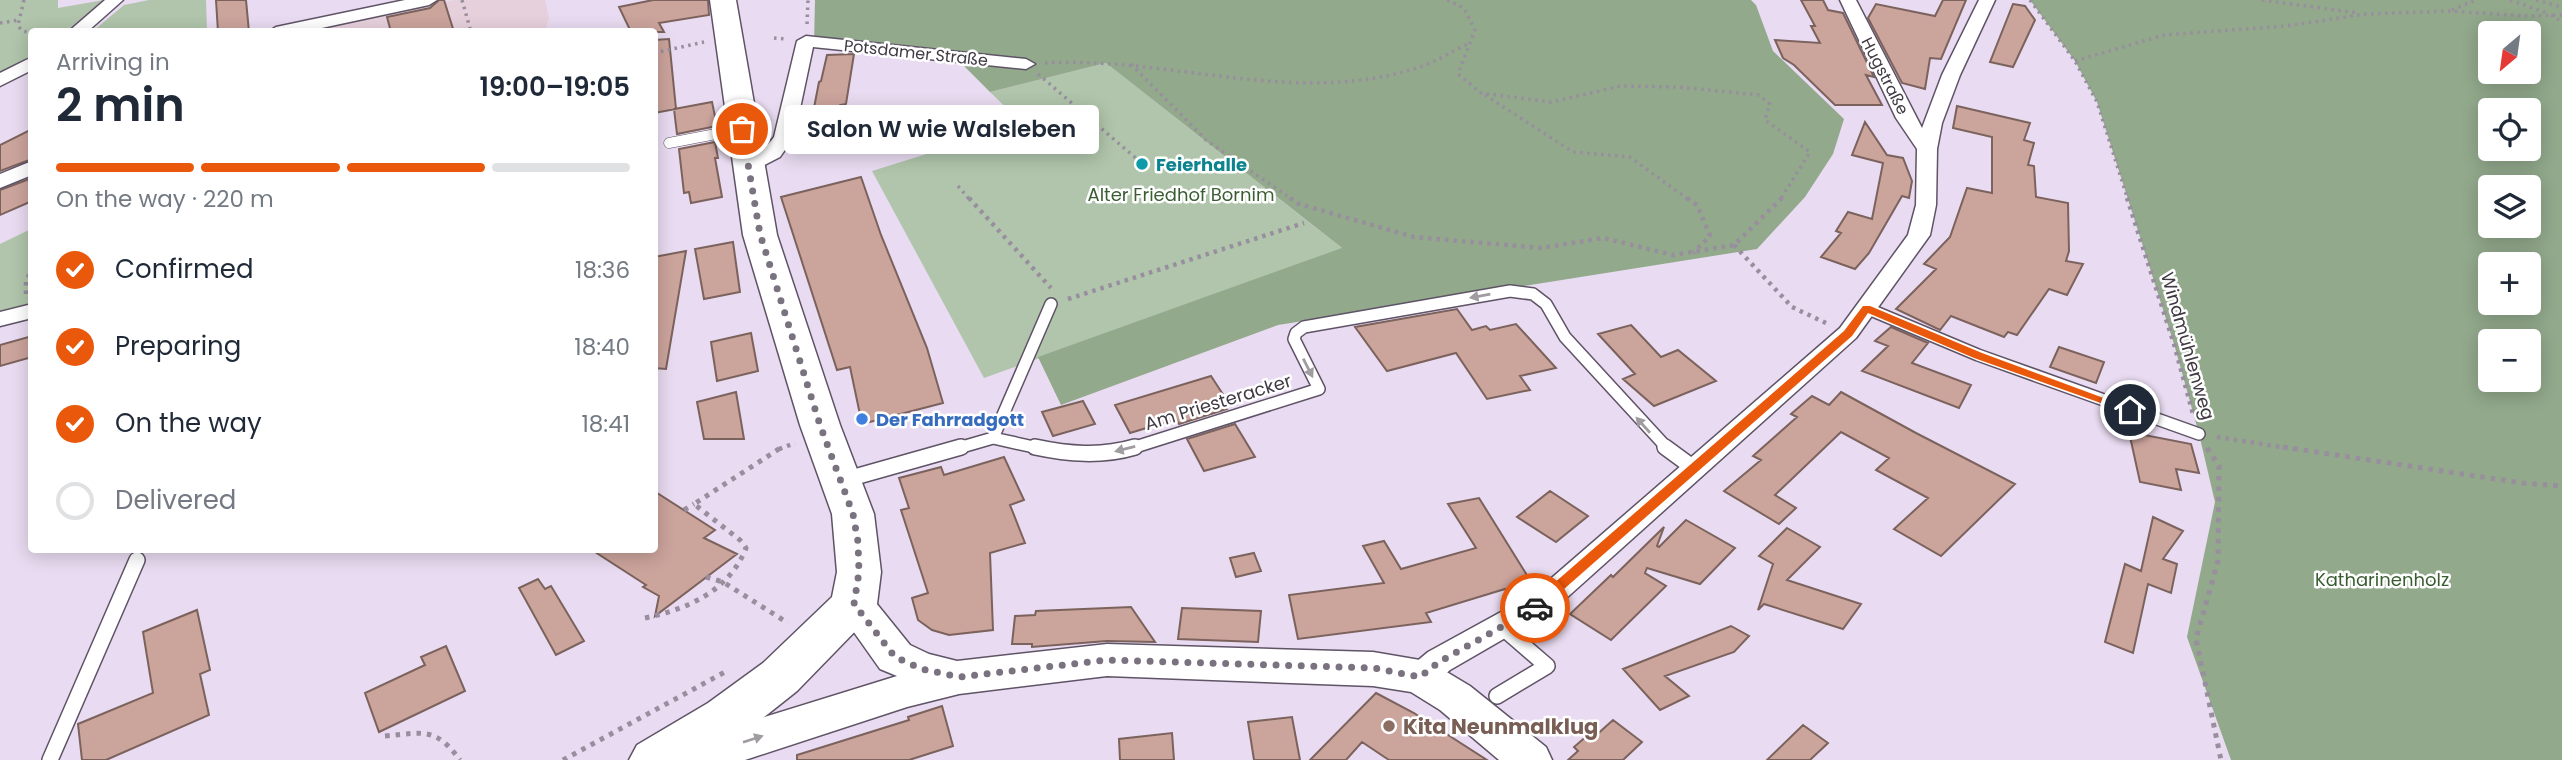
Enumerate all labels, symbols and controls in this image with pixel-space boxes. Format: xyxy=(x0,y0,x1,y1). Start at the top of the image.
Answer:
north arrow xyxy=(2478,21,2541,84)
map controls xyxy=(2478,21,2541,392)
street label: Hugstraße xyxy=(1856,33,1914,119)
street label: Potsdamer Straße xyxy=(843,34,989,72)
text: Arriving in xyxy=(56,46,170,78)
text: 19:00–19:05 xyxy=(480,69,630,105)
text: 2 min xyxy=(56,73,185,137)
button: locate xyxy=(2478,98,2541,161)
pin xyxy=(712,99,772,159)
callout: Salon W wie Walsleben xyxy=(784,104,1099,154)
icon: bag xyxy=(723,110,761,148)
text: Salon W wie Walsleben xyxy=(807,113,1076,145)
place label: Feierhalle xyxy=(1156,152,1247,177)
marker: Feierhalle xyxy=(1134,156,1150,172)
button: layers xyxy=(2478,175,2541,238)
park label: Alter Friedhof Bornim xyxy=(1088,182,1274,207)
text: On the way · 220 m xyxy=(56,183,274,215)
icon: check xyxy=(56,251,94,289)
text: Confirmed xyxy=(115,251,253,287)
button: + xyxy=(2478,252,2541,315)
text: 18:36 xyxy=(575,254,630,286)
street label: Windmühlenweg xyxy=(2155,269,2221,423)
one-way arrow xyxy=(1469,291,1491,302)
icon: check xyxy=(56,328,94,366)
text: Preparing xyxy=(115,328,241,364)
button: − xyxy=(2478,329,2541,392)
text: 18:40 xyxy=(574,331,630,363)
one-way arrow xyxy=(1303,358,1314,378)
street label: Am Priesteracker xyxy=(1142,368,1295,436)
pin xyxy=(2100,380,2160,440)
icon: home xyxy=(2111,391,2149,429)
icon: check xyxy=(56,405,94,443)
text: On the way xyxy=(115,405,262,441)
place label: Der Fahrradgott xyxy=(876,407,1024,432)
text: 18:41 xyxy=(581,408,630,440)
marker: Der Fahrradgott xyxy=(854,411,870,427)
one-way arrow xyxy=(1636,417,1652,434)
one-way arrow xyxy=(1114,444,1136,455)
text: Delivered xyxy=(115,482,236,518)
park label: Katharinenholz xyxy=(2315,567,2449,592)
courier xyxy=(1500,573,1570,643)
icon: car xyxy=(1516,589,1554,627)
place label: Kita Neunmalklug xyxy=(1403,712,1598,741)
marker: Kita Neunmalklug xyxy=(1381,718,1397,734)
one-way arrow xyxy=(743,733,764,744)

